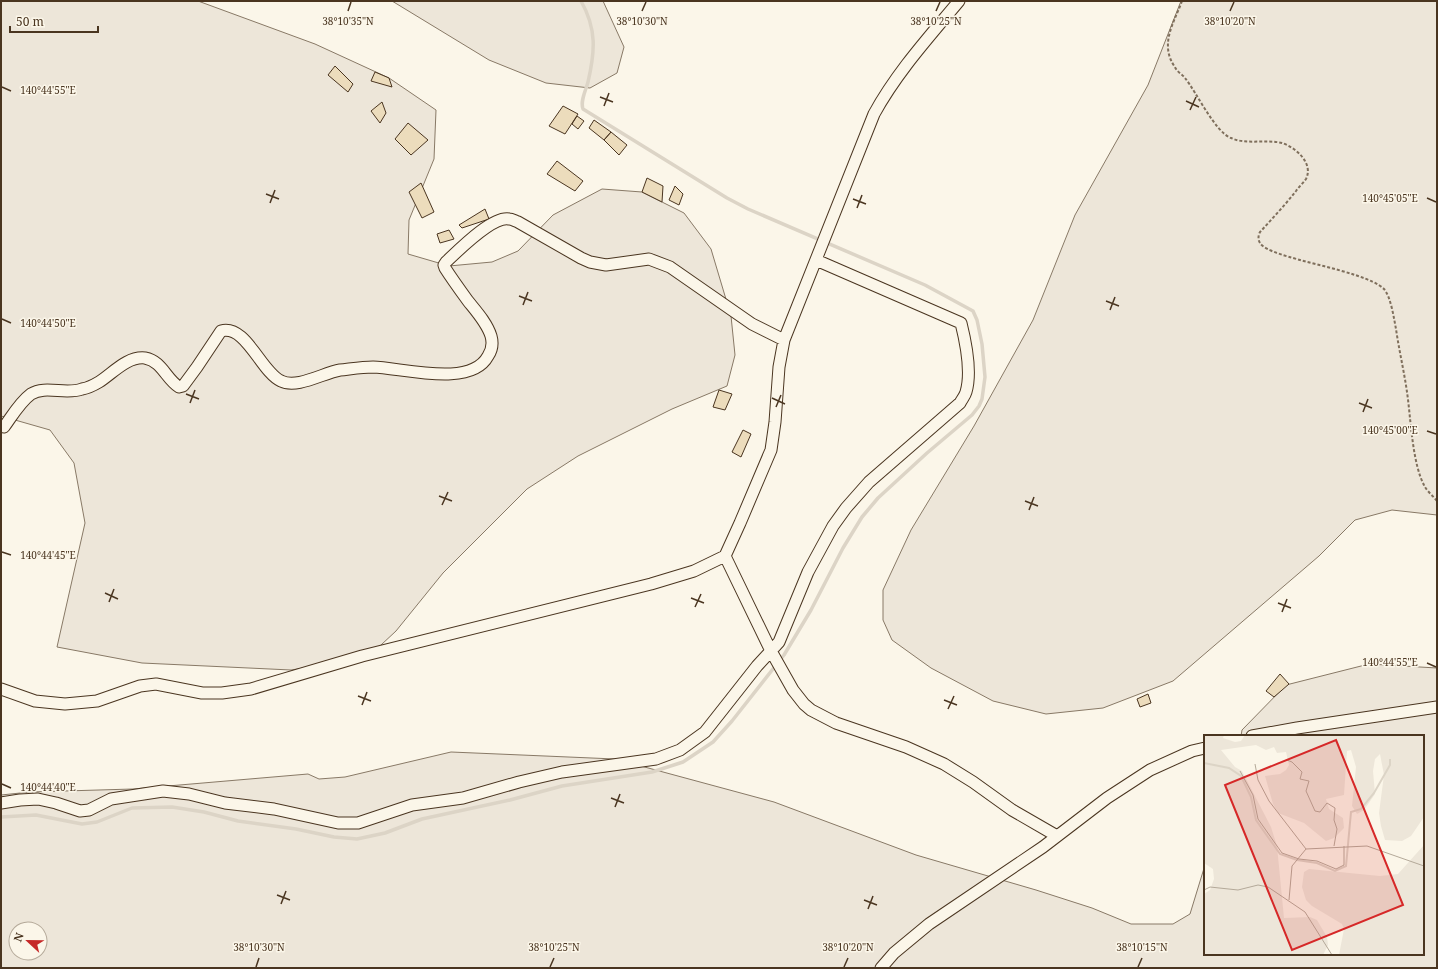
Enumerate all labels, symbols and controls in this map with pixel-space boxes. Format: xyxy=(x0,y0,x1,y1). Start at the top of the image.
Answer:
scale bar xyxy=(10,8,98,34)
text: 50 m xyxy=(16,13,44,30)
text: 38°10'35"N xyxy=(322,14,374,28)
text: 38°10'30"N xyxy=(616,14,668,28)
text: 38°10'25"N xyxy=(910,14,962,28)
text: 38°10'20"N xyxy=(1204,14,1256,28)
text: 140°44'55"E xyxy=(20,83,76,97)
text: 140°45'05"E xyxy=(1362,191,1418,205)
text: 140°44'50"E xyxy=(20,316,76,330)
text: 140°45'00"E xyxy=(1362,423,1418,437)
text: 140°44'45"E xyxy=(20,548,76,562)
text: 140°44'55"E xyxy=(1362,655,1418,669)
inset map xyxy=(1204,735,1424,955)
text: 140°44'40"E xyxy=(20,780,76,794)
north arrow xyxy=(8,921,48,961)
text: N xyxy=(10,930,27,944)
text: 38°10'30"N xyxy=(233,940,285,954)
text: 38°10'25"N xyxy=(528,940,580,954)
text: 38°10'20"N xyxy=(822,940,874,954)
text: 38°10'15"N xyxy=(1116,940,1168,954)

